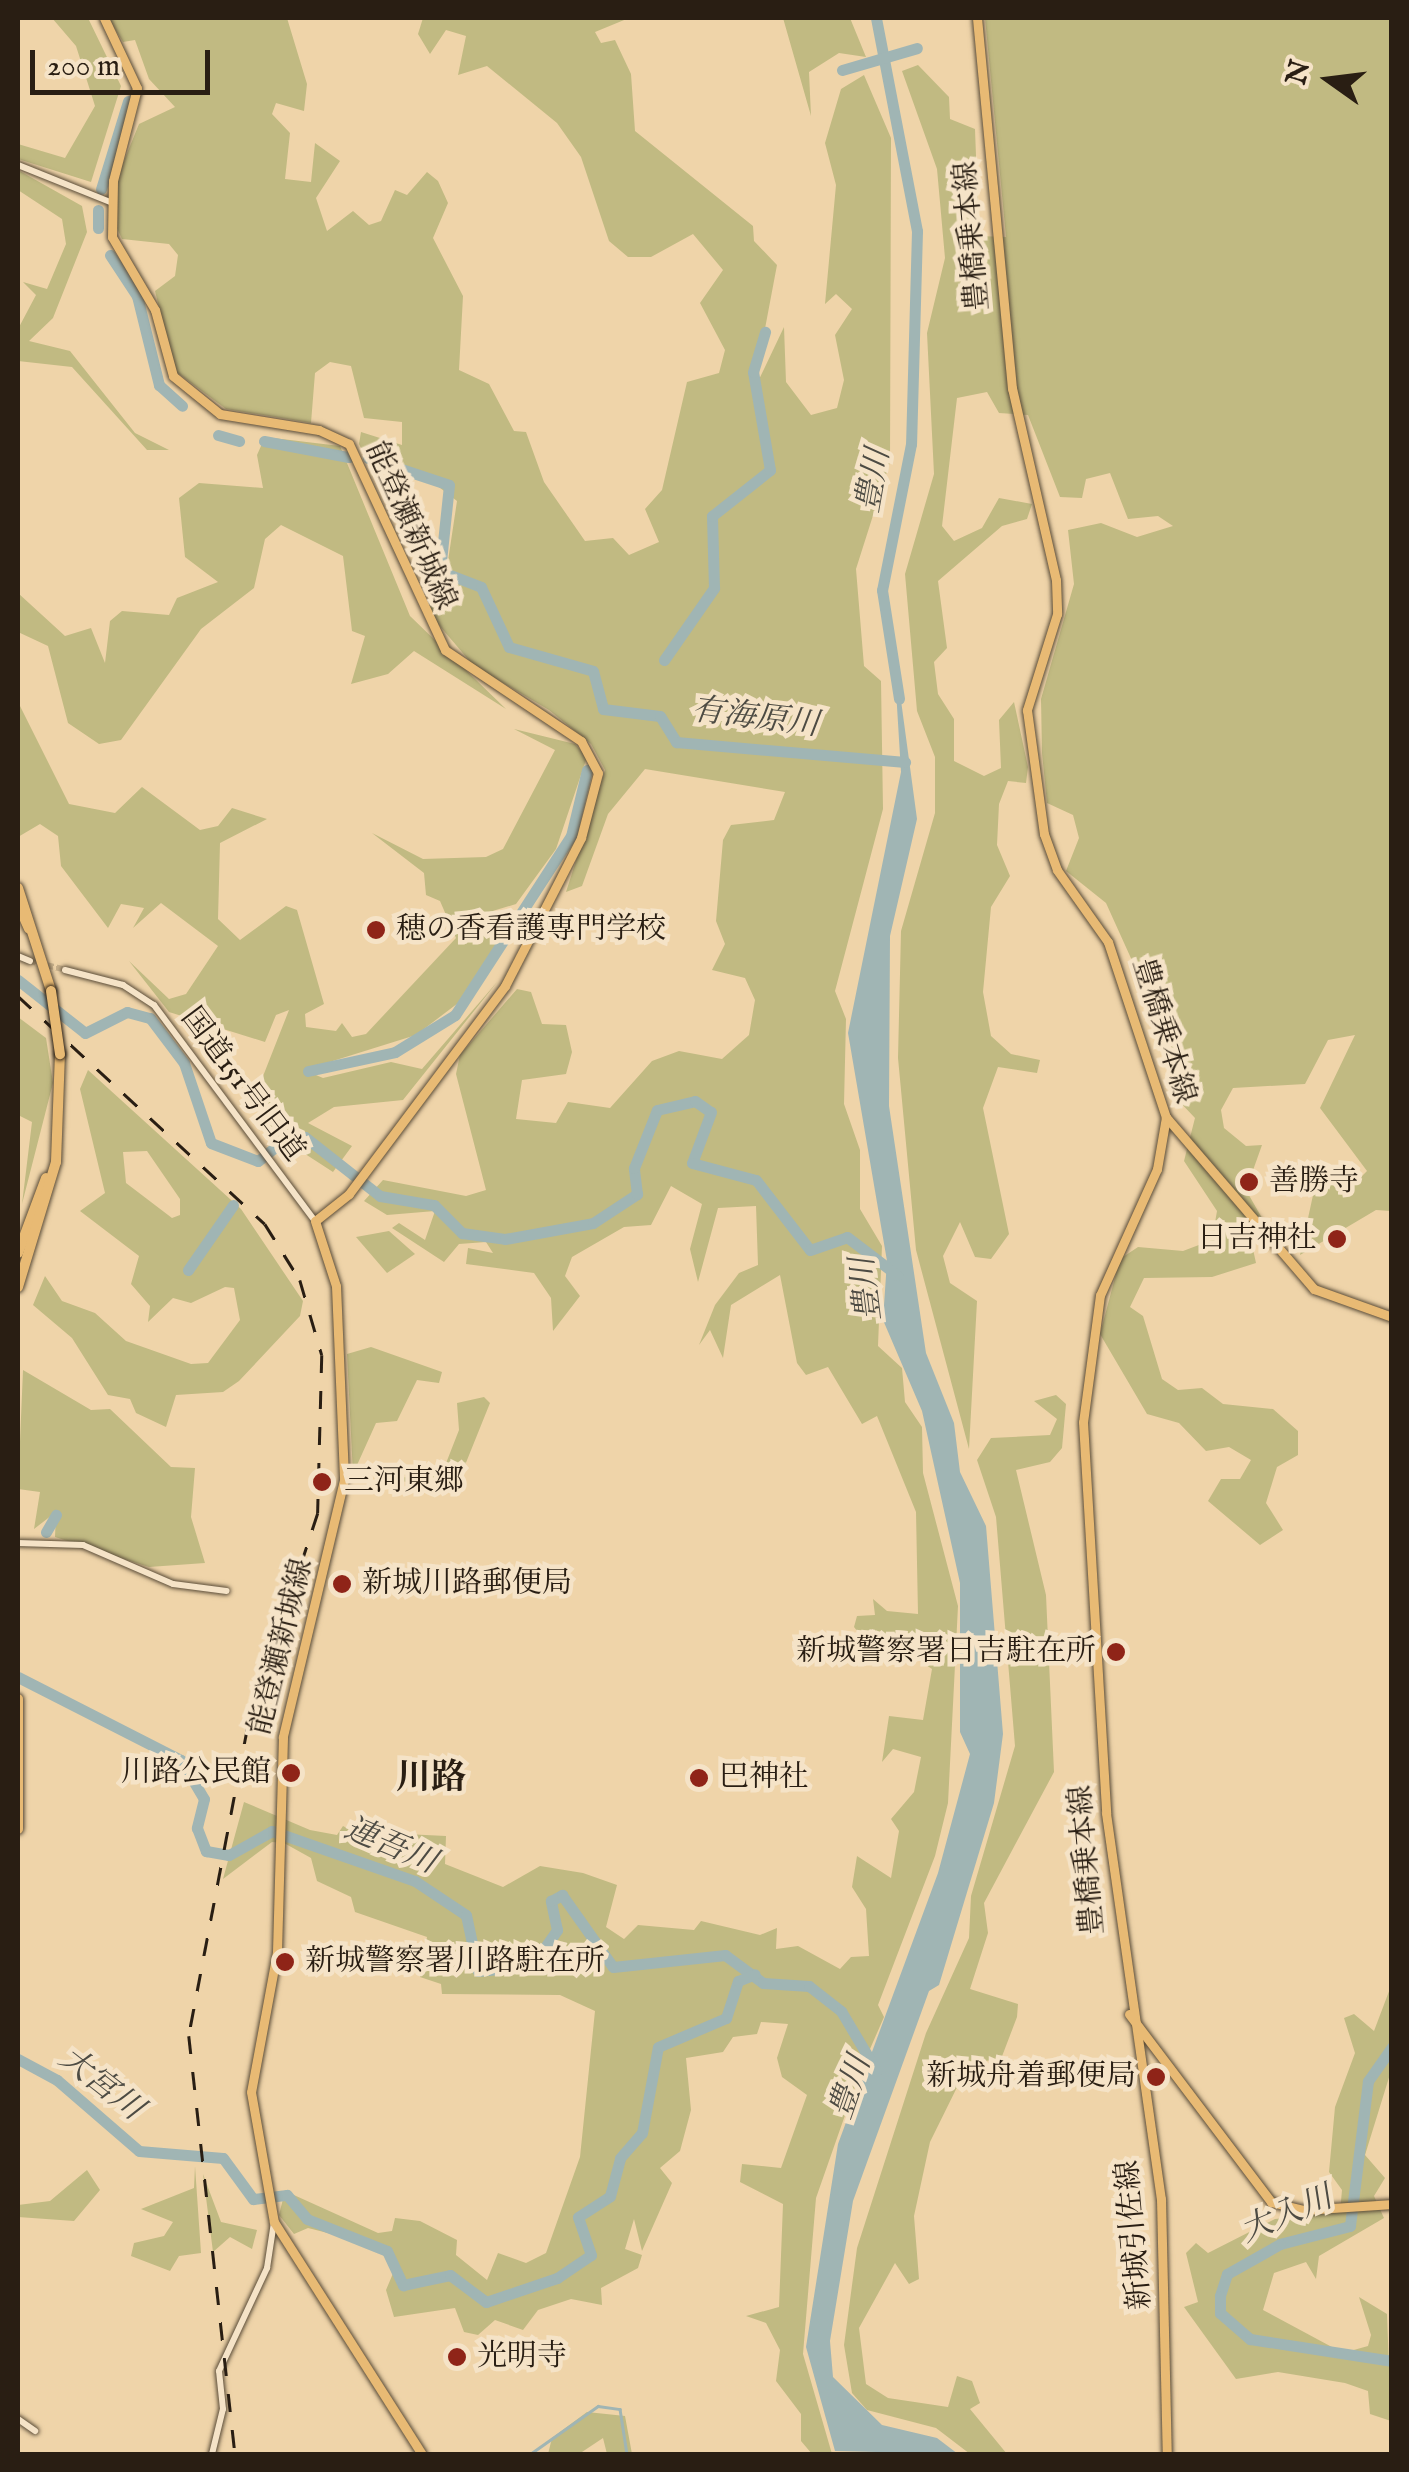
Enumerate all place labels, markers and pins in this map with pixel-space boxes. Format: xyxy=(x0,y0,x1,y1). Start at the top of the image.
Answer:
place label: 穂の香看護専門学校 xyxy=(396,912,666,948)
marker: 穂の香看護専門学校 xyxy=(365,919,387,941)
place label: 善勝寺 xyxy=(1269,1164,1359,1200)
marker: 善勝寺 xyxy=(1238,1171,1260,1193)
place label: 日吉神社 xyxy=(1197,1221,1317,1257)
marker: 日吉神社 xyxy=(1326,1228,1348,1250)
place label: 三河東郷 xyxy=(344,1464,464,1500)
marker: 三河東郷 xyxy=(309,1469,335,1495)
place label: 新城川路郵便局 xyxy=(362,1566,572,1602)
marker: 新城川路郵便局 xyxy=(331,1573,353,1595)
place label: 新城警察署日吉駐在所 xyxy=(796,1634,1096,1670)
marker: 新城警察署日吉駐在所 xyxy=(1105,1641,1127,1663)
place label: 川路公民館 xyxy=(121,1755,271,1791)
place label: 巴神社 xyxy=(719,1760,809,1796)
marker: 川路公民館 xyxy=(280,1762,302,1784)
marker: 巴神社 xyxy=(688,1767,710,1789)
place label: 新城警察署川路駐在所 xyxy=(305,1944,605,1980)
marker: 新城警察署川路駐在所 xyxy=(274,1951,296,1973)
place label: 新城舟着郵便局 xyxy=(926,2059,1136,2095)
marker: 新城舟着郵便局 xyxy=(1145,2066,1167,2088)
place label: 光明寺 xyxy=(477,2339,567,2375)
marker: 光明寺 xyxy=(446,2346,468,2368)

